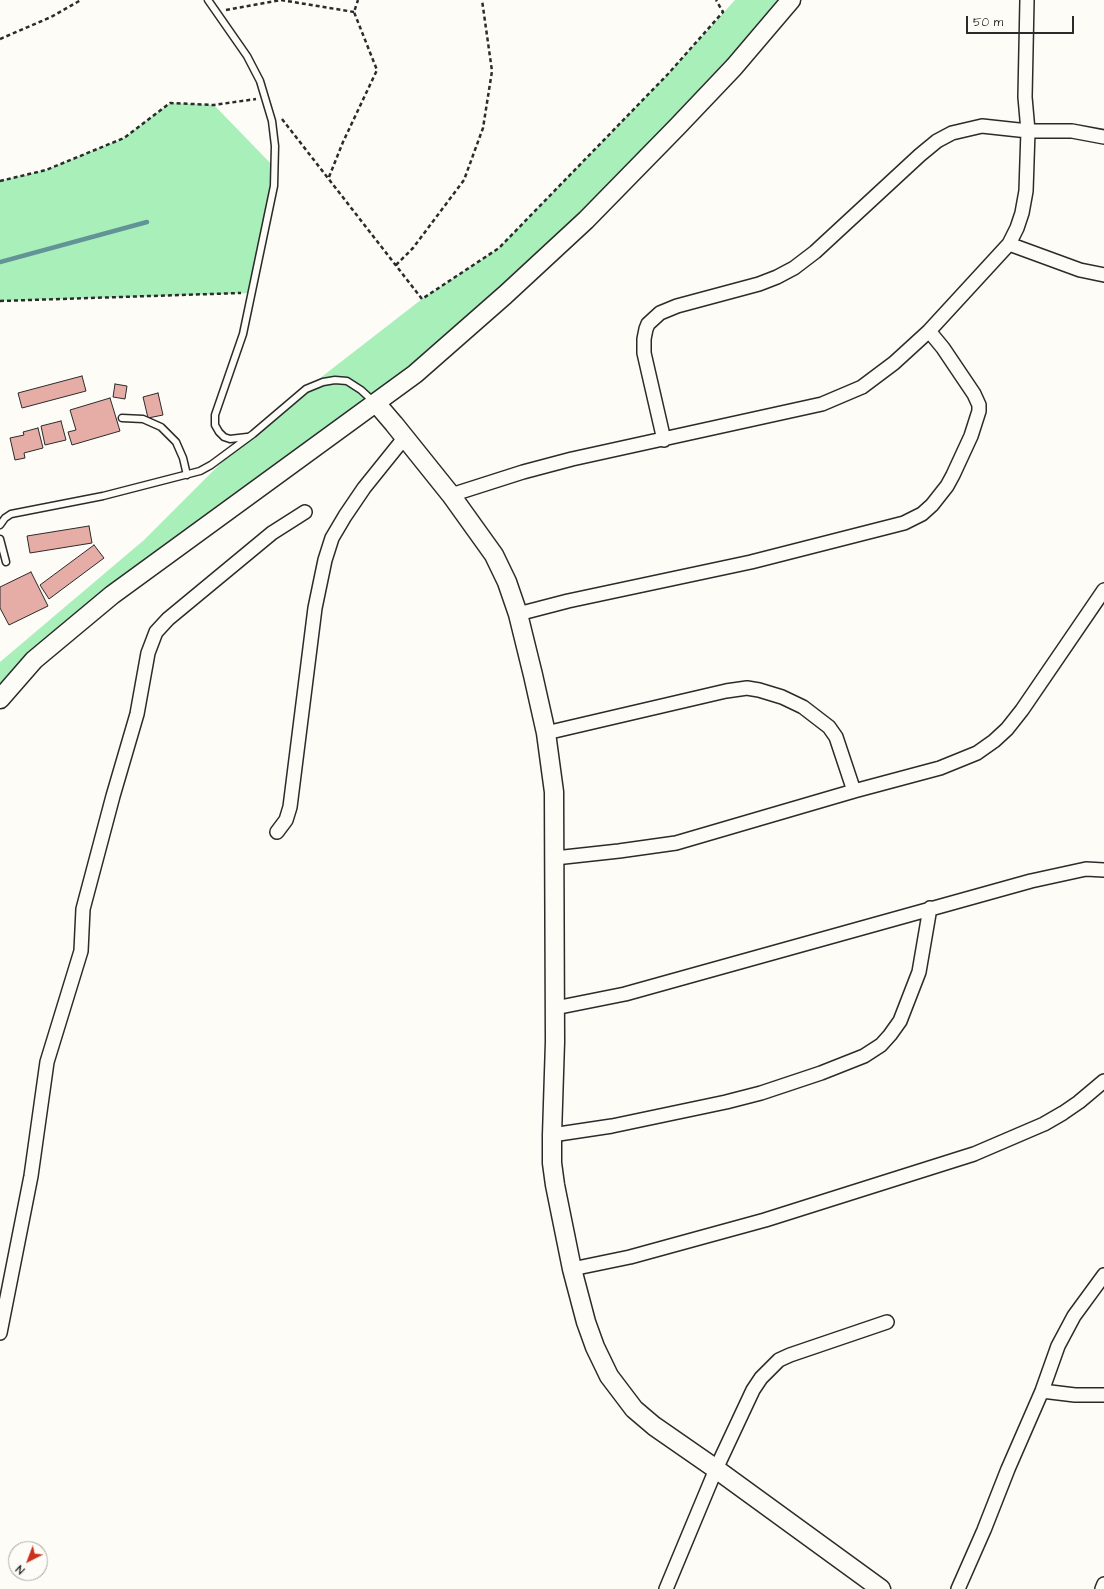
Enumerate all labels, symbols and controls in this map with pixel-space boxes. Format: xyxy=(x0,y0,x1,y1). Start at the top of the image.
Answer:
scale bar xyxy=(968,8,1076,34)
text: 50 m xyxy=(973,14,1003,31)
north arrow xyxy=(8,1541,48,1581)
text: N xyxy=(13,1562,28,1577)

